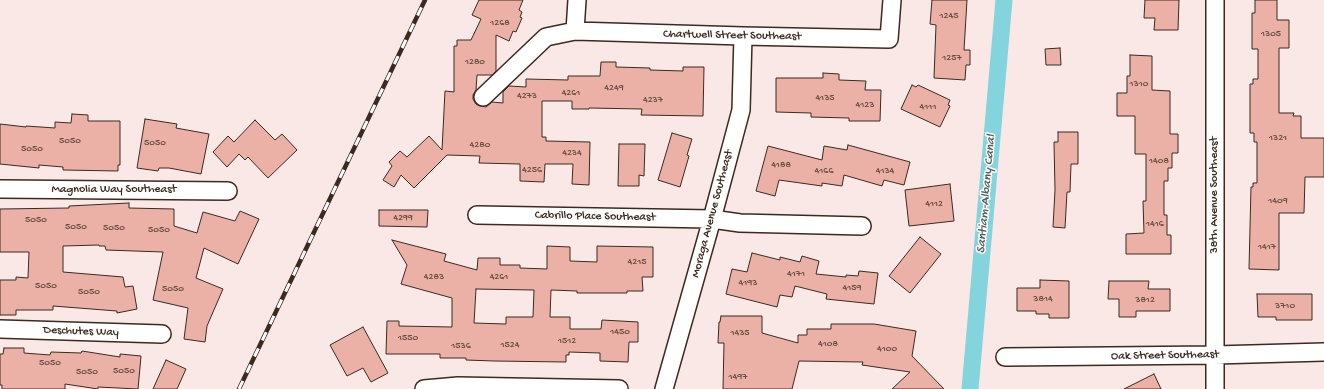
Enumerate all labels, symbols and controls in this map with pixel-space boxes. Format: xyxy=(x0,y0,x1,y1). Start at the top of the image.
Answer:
house number: 1245 xyxy=(940,10,958,22)
house number: 1268 xyxy=(490,17,510,29)
street label: Chartwell Street Southeast xyxy=(663,28,801,44)
house number: 1305 xyxy=(1261,28,1281,40)
house number: 1257 xyxy=(942,52,962,64)
house number: 1280 xyxy=(465,56,485,68)
house number: 1310 xyxy=(1130,78,1148,90)
house number: 4249 xyxy=(604,82,624,94)
house number: 4261 xyxy=(562,87,580,99)
house number: 4273 xyxy=(517,90,537,102)
house number: 4135 xyxy=(815,92,835,104)
house number: 4237 xyxy=(643,94,663,106)
house number: 4123 xyxy=(856,99,874,111)
house number: 4111 xyxy=(920,101,936,113)
house number: 1321 xyxy=(1269,132,1287,144)
water label: Santiam-Albany Canal xyxy=(974,134,1000,254)
house number: 5050 xyxy=(59,135,81,147)
house number: 5050 xyxy=(144,137,166,149)
street label: 38th Avenue Southeast xyxy=(1208,137,1222,253)
house number: 4280 xyxy=(470,139,490,151)
house number: 5050 xyxy=(21,143,43,155)
house number: 4234 xyxy=(562,147,582,159)
street label: Moraga Avenue Southeast xyxy=(689,149,737,279)
house number: 1408 xyxy=(1149,155,1169,167)
house number: 4188 xyxy=(771,159,791,171)
house number: 4256 xyxy=(522,164,542,176)
house number: 4166 xyxy=(815,165,833,177)
house number: 4134 xyxy=(876,165,894,177)
street label: Magnolia Way Southeast xyxy=(51,183,177,197)
house number: 1409 xyxy=(1268,195,1288,207)
house number: 4112 xyxy=(925,198,943,210)
street label: Cabrillo Place Southeast xyxy=(535,209,655,225)
house number: 4299 xyxy=(393,212,413,224)
house number: 5050 xyxy=(25,214,47,226)
house number: 1416 xyxy=(1146,218,1164,230)
house number: 5050 xyxy=(65,221,87,233)
house number: 5050 xyxy=(103,222,125,234)
house number: 5050 xyxy=(148,224,170,236)
house number: 1417 xyxy=(1258,241,1276,253)
house number: 4215 xyxy=(628,256,646,268)
house number: 4171 xyxy=(787,268,805,280)
house number: 4283 xyxy=(424,271,444,283)
house number: 4261 xyxy=(490,271,508,283)
house number: 4193 xyxy=(739,277,757,289)
house number: 5050 xyxy=(35,280,57,292)
house number: 4159 xyxy=(842,282,862,294)
house number: 5050 xyxy=(162,283,184,295)
house number: 5050 xyxy=(78,286,100,298)
house number: 3814 xyxy=(1033,293,1053,305)
house number: 3812 xyxy=(1135,294,1155,306)
house number: 3710 xyxy=(1275,300,1295,312)
street label: Deschutes Way xyxy=(43,323,119,341)
house number: 1450 xyxy=(610,326,630,338)
house number: 1435 xyxy=(730,327,750,339)
house number: 1550 xyxy=(398,332,418,344)
house number: 1512 xyxy=(558,335,576,347)
house number: 4108 xyxy=(818,338,838,350)
house number: 1524 xyxy=(501,339,519,351)
house number: 1536 xyxy=(451,340,471,352)
house number: 4100 xyxy=(877,343,897,355)
street label: Oak Street Southeast xyxy=(1111,348,1219,364)
house number: 5050 xyxy=(39,357,61,369)
house number: 5050 xyxy=(113,365,135,377)
house number: 5050 xyxy=(76,366,98,378)
house number: 1497 xyxy=(729,371,747,383)

